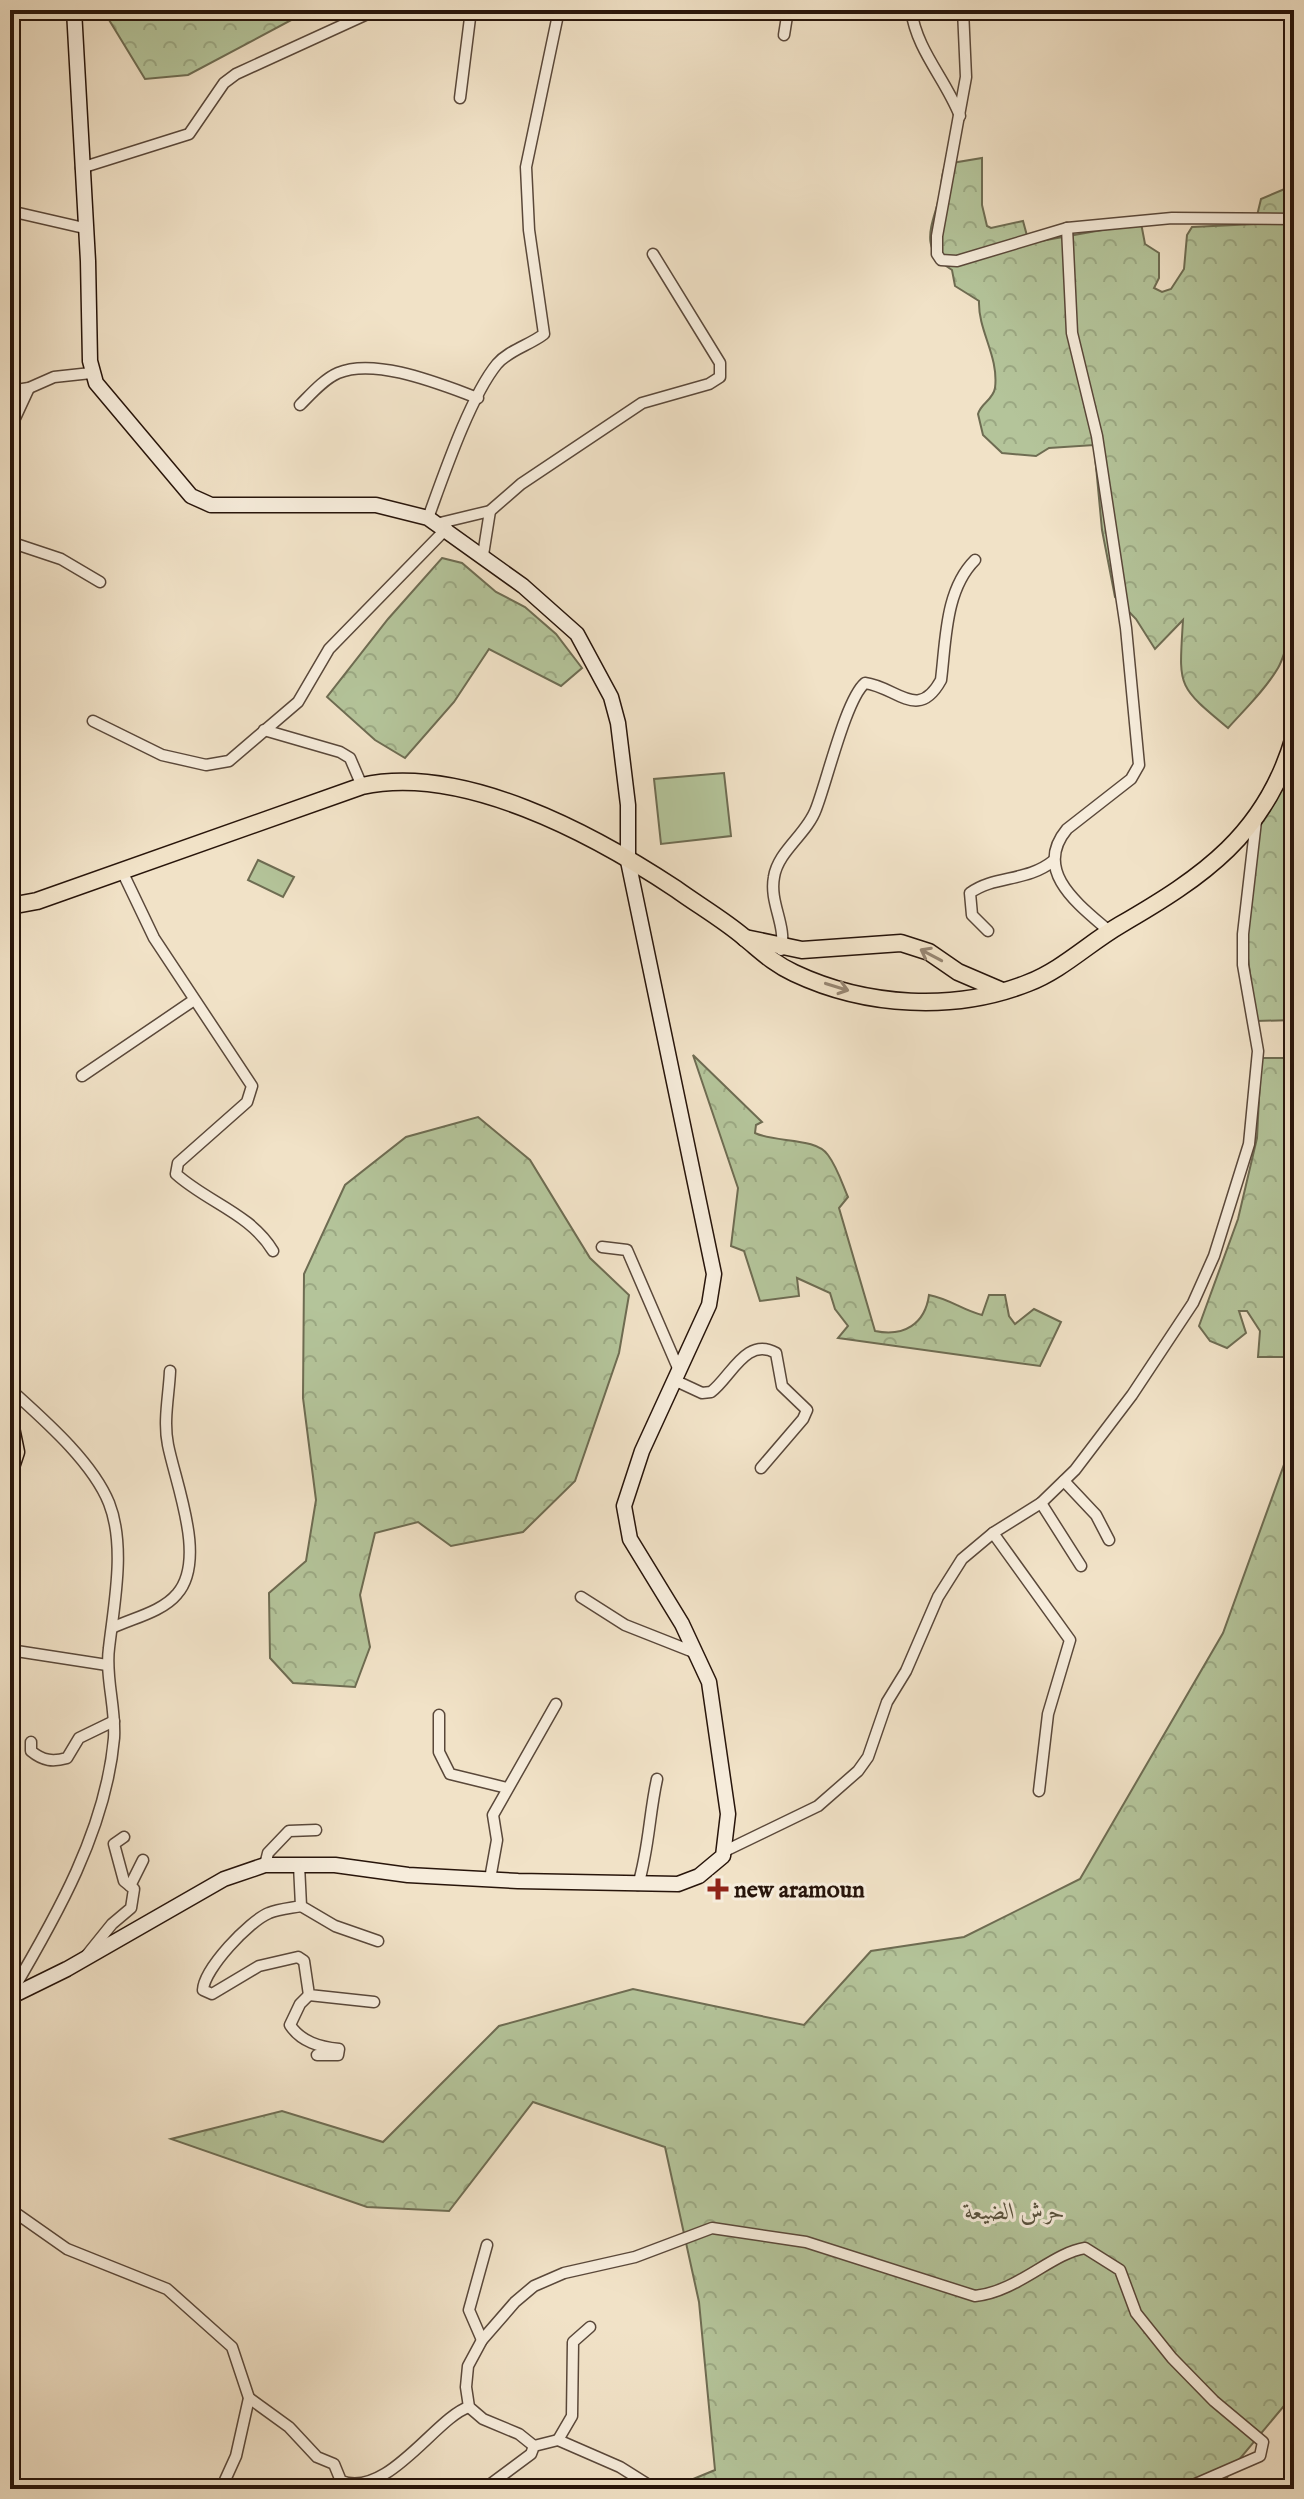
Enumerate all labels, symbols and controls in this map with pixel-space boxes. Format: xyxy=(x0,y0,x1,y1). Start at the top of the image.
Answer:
one-way arrow xyxy=(920,946,943,962)
one-way arrow xyxy=(824,981,849,995)
place label: new aramoun xyxy=(734,1875,865,1906)
marker: new aramoun xyxy=(709,1880,727,1898)
park label: حرش الضيعة xyxy=(963,2197,1065,2228)

